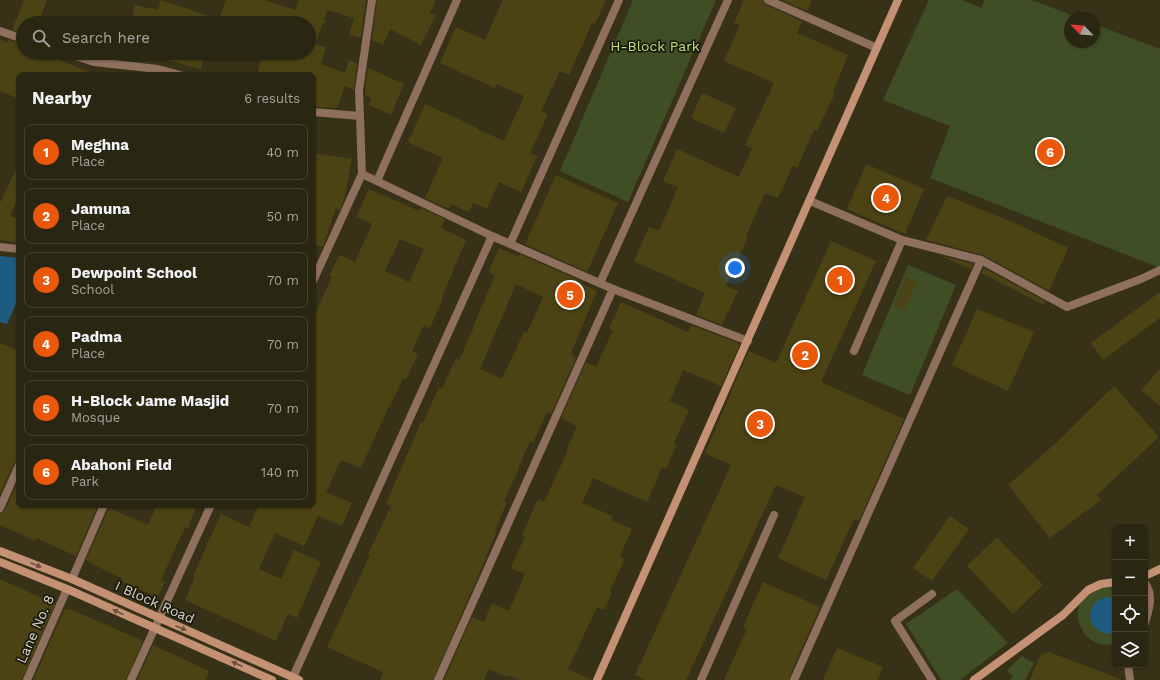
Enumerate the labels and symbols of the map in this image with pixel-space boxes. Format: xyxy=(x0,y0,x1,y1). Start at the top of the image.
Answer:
north arrow xyxy=(1064,12,1100,48)
park label: H-Block Park xyxy=(610,38,700,54)
pin: 6 xyxy=(1037,137,1063,167)
pin: 4 xyxy=(873,183,899,213)
your location xyxy=(725,258,745,278)
pin: 1 xyxy=(827,265,853,295)
pin: 5 xyxy=(557,280,583,310)
pin: 2 xyxy=(792,340,818,370)
pin: 3 xyxy=(747,409,773,439)
one-way arrow xyxy=(31,563,43,569)
street label: I Block Road xyxy=(113,577,197,627)
street label: Lane No. 8 xyxy=(13,592,57,666)
one-way arrow xyxy=(112,609,123,615)
one-way arrow xyxy=(175,625,187,631)
one-way arrow xyxy=(231,661,242,667)

